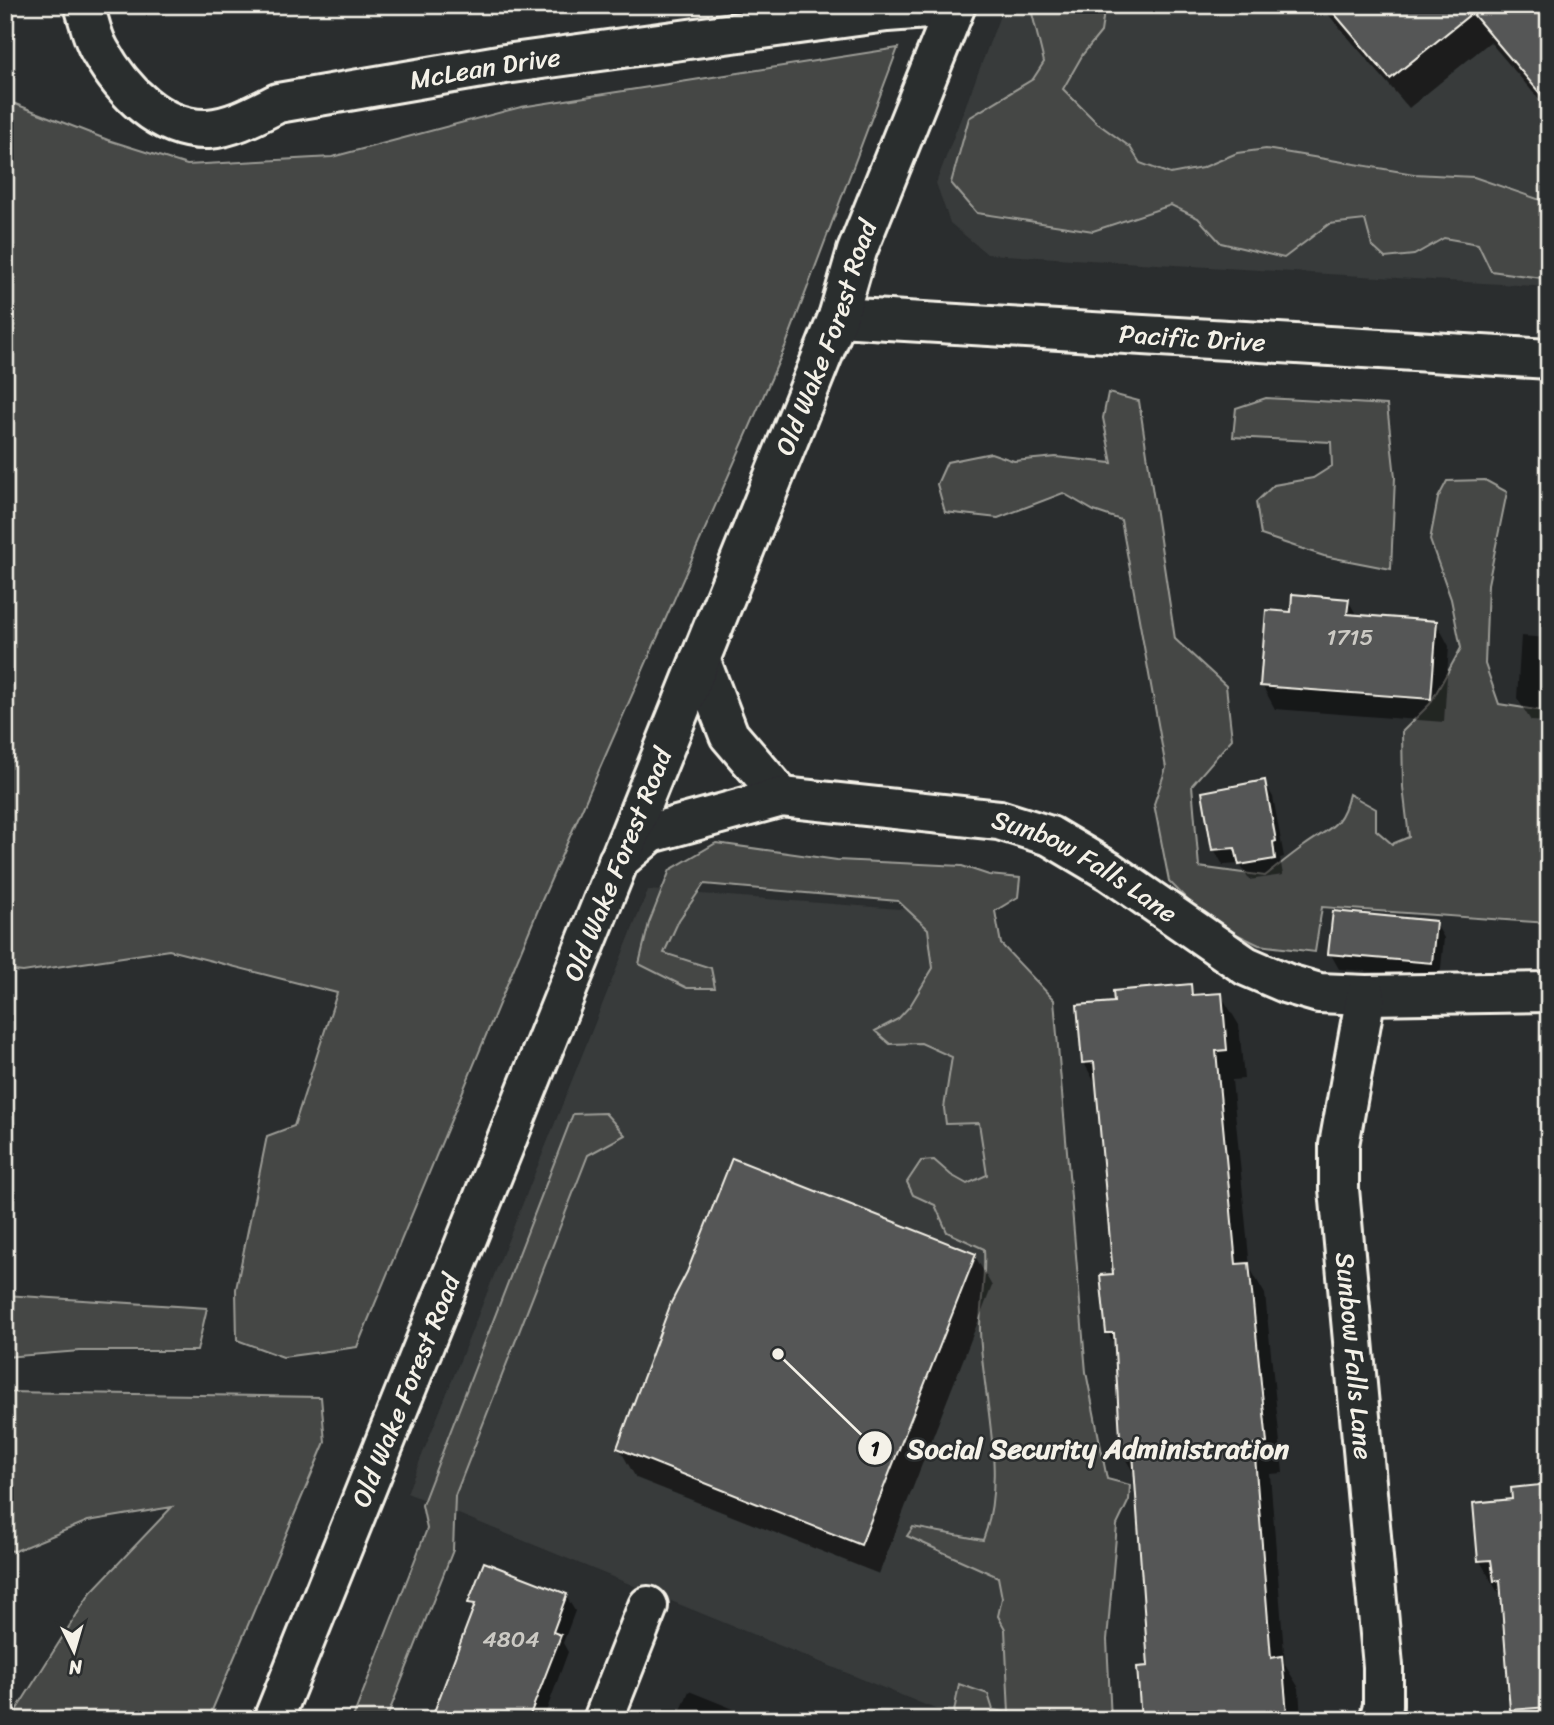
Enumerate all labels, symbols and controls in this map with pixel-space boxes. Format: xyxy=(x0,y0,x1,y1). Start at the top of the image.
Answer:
street label: McLean Drive xyxy=(406,34,563,103)
street label: Old Wake Forest Road xyxy=(762,211,891,462)
street label: Pacific Drive xyxy=(1118,311,1267,365)
house number: 1715 xyxy=(1327,617,1373,658)
street label: Old Wake Forest Road xyxy=(550,739,686,988)
street label: Sunbow Falls Lane xyxy=(986,796,1188,935)
street label: Sunbow Falls Lane xyxy=(1322,1250,1387,1462)
street label: Old Wake Forest Road xyxy=(338,1265,474,1514)
callout: Social Security Administration xyxy=(858,1424,1302,1473)
text: Social Security Administration xyxy=(906,1424,1290,1473)
text: 1 xyxy=(870,1430,880,1468)
north arrow xyxy=(38,1616,108,1686)
house number: 4804 xyxy=(482,1619,540,1660)
text: N xyxy=(67,1650,84,1685)

